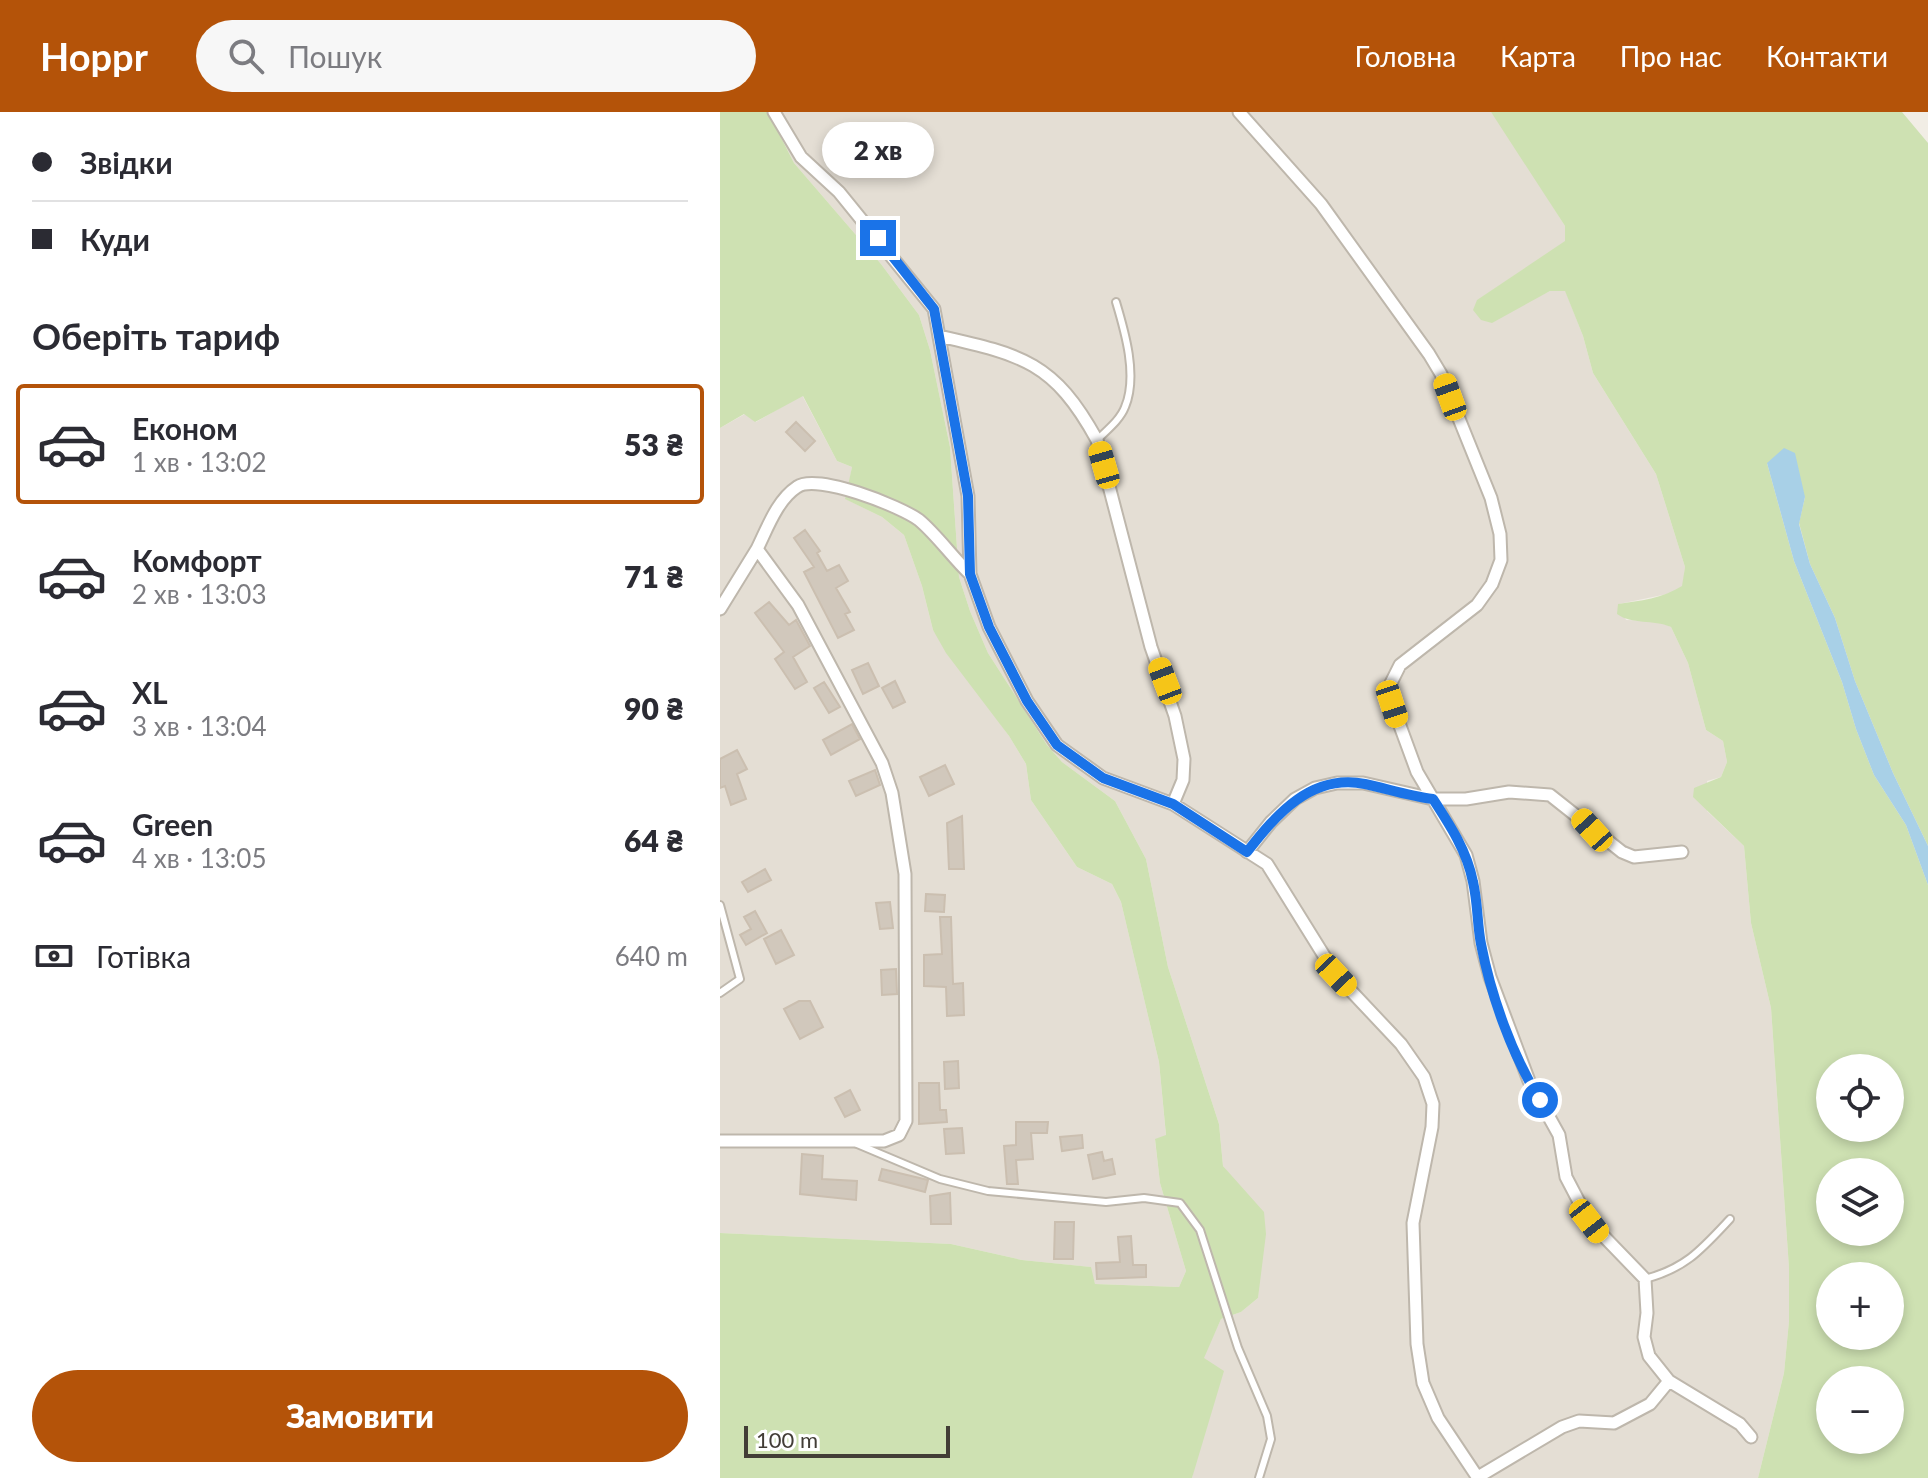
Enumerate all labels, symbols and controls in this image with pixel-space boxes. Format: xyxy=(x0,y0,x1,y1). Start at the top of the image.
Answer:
search box xyxy=(196,20,756,92)
text: Hoppr xyxy=(40,33,148,79)
icon: search xyxy=(224,34,268,78)
text: Пошук xyxy=(288,38,382,74)
text: Головна xyxy=(1355,39,1456,73)
text: Карта xyxy=(1500,39,1576,73)
text: Про нас xyxy=(1620,39,1722,73)
text: Контакти xyxy=(1766,39,1888,73)
callout: 2 хв xyxy=(822,122,934,178)
text: 2 хв xyxy=(854,134,902,166)
text: Звідки xyxy=(80,144,173,180)
route end xyxy=(860,220,896,256)
text: Куди xyxy=(80,221,150,257)
text: Оберіть тариф xyxy=(32,314,280,358)
car xyxy=(1431,370,1469,424)
icon: car xyxy=(36,408,108,480)
text: Економ xyxy=(132,410,238,446)
text: 53 ₴ xyxy=(624,426,684,462)
car xyxy=(1086,439,1122,491)
text: 1 хв · 13:02 xyxy=(132,446,267,478)
icon: car xyxy=(36,540,108,612)
text: Комфорт xyxy=(132,542,262,578)
text: 71 ₴ xyxy=(624,558,684,594)
text: 2 хв · 13:03 xyxy=(132,578,267,610)
car xyxy=(1145,654,1185,708)
icon: car xyxy=(36,672,108,744)
text: XL xyxy=(132,674,168,710)
car xyxy=(1373,677,1411,731)
text: 90 ₴ xyxy=(624,690,684,726)
text: 3 хв · 13:04 xyxy=(132,710,267,742)
icon: car xyxy=(36,804,108,876)
car xyxy=(1567,804,1617,856)
text: Green xyxy=(132,806,213,842)
text: 64 ₴ xyxy=(624,822,684,858)
text: 4 хв · 13:05 xyxy=(132,842,267,874)
icon: cash xyxy=(32,934,76,978)
text: Готівка xyxy=(96,938,191,974)
text: 640 m xyxy=(615,940,688,972)
car xyxy=(1311,949,1361,1001)
map controls xyxy=(1816,1054,1904,1454)
button: locate xyxy=(1816,1054,1904,1142)
route start xyxy=(1522,1082,1558,1118)
button: layers xyxy=(1816,1158,1904,1246)
car xyxy=(1565,1195,1613,1247)
button: + xyxy=(1816,1262,1904,1350)
button: − xyxy=(1816,1366,1904,1454)
button: Замовити xyxy=(32,1370,688,1462)
scale bar xyxy=(744,1422,950,1458)
text: 100 m xyxy=(756,1426,818,1453)

